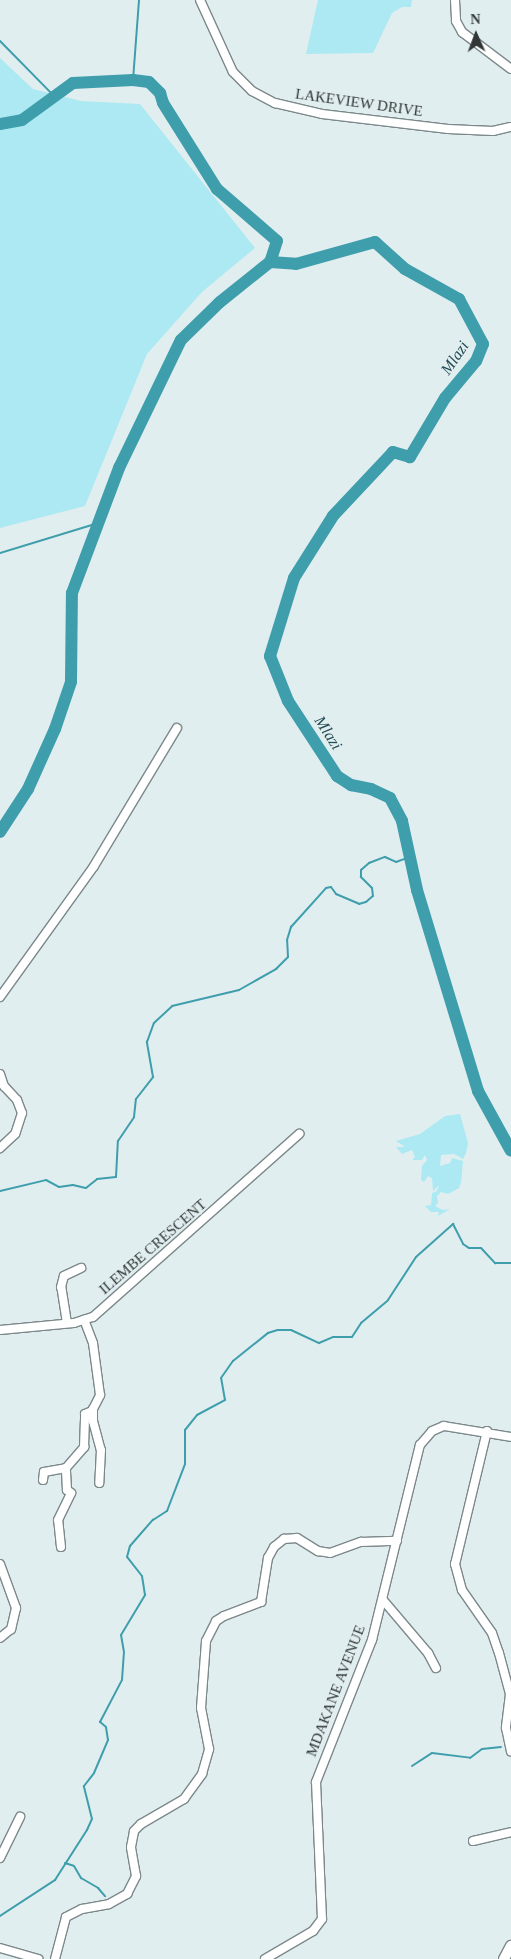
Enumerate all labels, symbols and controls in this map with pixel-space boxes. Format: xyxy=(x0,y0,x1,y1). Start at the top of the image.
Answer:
north arrow xyxy=(451,10,501,60)
text: N xyxy=(470,12,481,27)
street label: LAKEVIEW DRIVE xyxy=(294,85,424,121)
water label: Mlazi xyxy=(437,338,473,378)
water label: Mlazi xyxy=(310,712,346,754)
street label: ILEMBE CRESCENT xyxy=(96,1196,210,1298)
street label: MDAKANE AVENUE xyxy=(302,1622,370,1760)

